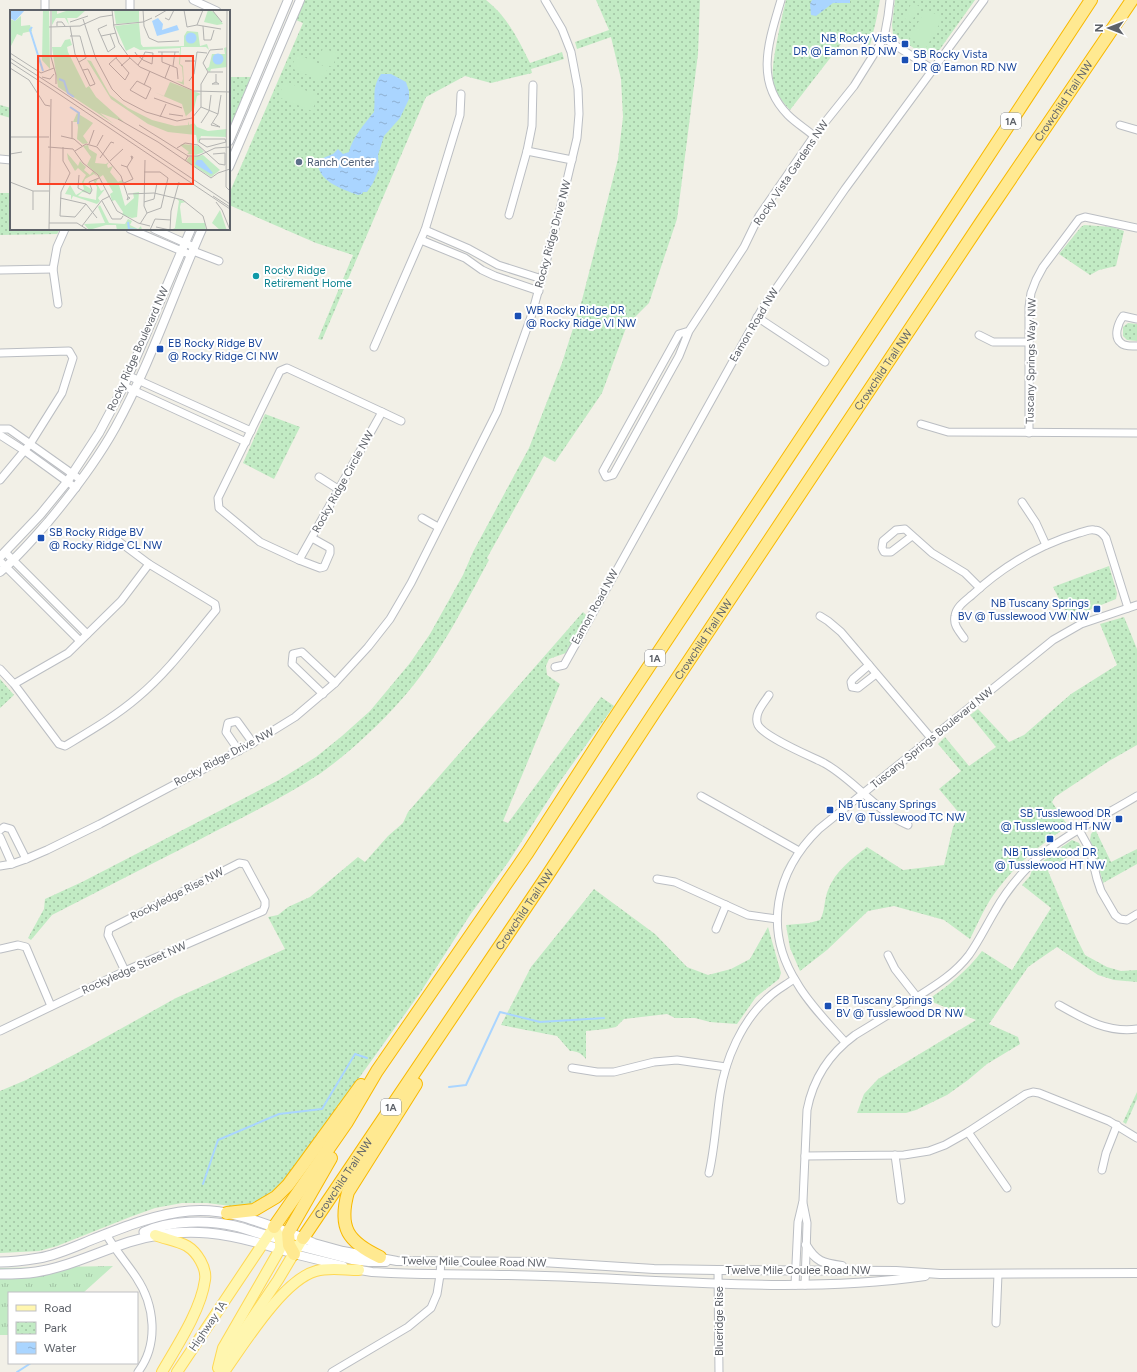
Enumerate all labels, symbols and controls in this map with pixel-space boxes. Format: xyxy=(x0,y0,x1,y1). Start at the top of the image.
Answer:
north arrow xyxy=(1089,8,1129,48)
inset map xyxy=(10,10,230,230)
text: N xyxy=(1093,24,1106,32)
place label: NB Rocky Vista DR @ Eamon RD NW xyxy=(793,32,897,58)
marker: NB Rocky Vista DR @ Eamon RD NW xyxy=(900,39,910,49)
place label: SB Rocky Vista DR @ Eamon RD NW xyxy=(913,48,1017,74)
marker: SB Rocky Vista DR @ Eamon RD NW xyxy=(900,55,910,65)
street label: Crowchild Trail NW xyxy=(1032,58,1096,144)
road number: 1A xyxy=(1001,113,1021,129)
street label: Rocky Vista Gardens NW xyxy=(751,118,831,228)
place label: Ranch Center xyxy=(307,156,375,169)
marker: Ranch Center xyxy=(294,157,304,167)
street label: Rocky Ridge Drive NW xyxy=(532,178,574,289)
place label: Rocky Ridge Retirement Home xyxy=(264,264,352,290)
marker: Rocky Ridge Retirement Home xyxy=(251,271,261,281)
street label: Rocky Ridge Boulevard NW xyxy=(105,284,172,413)
street label: Eamon Road NW xyxy=(727,285,781,364)
street label: Tuscany Springs Way NW xyxy=(1023,297,1039,424)
place label: WB Rocky Ridge DR @ Rocky Ridge VI NW xyxy=(526,304,637,330)
marker: WB Rocky Ridge DR @ Rocky Ridge VI NW xyxy=(513,311,523,321)
street label: Crowchild Trail NW xyxy=(851,327,915,413)
place label: EB Rocky Ridge BV @ Rocky Ridge CI NW xyxy=(168,337,279,363)
marker: EB Rocky Ridge BV @ Rocky Ridge CI NW xyxy=(155,344,165,354)
street label: Rocky Ridge Circle NW xyxy=(310,428,377,535)
place label: SB Rocky Ridge BV @ Rocky Ridge CL NW xyxy=(49,526,163,552)
marker: SB Rocky Ridge BV @ Rocky Ridge CL NW xyxy=(36,533,46,543)
street label: Eamon Road NW xyxy=(569,567,621,647)
street label: Crowchild Trail NW xyxy=(672,596,735,682)
place label: NB Tuscany Springs BV @ Tusslewood VW NW xyxy=(958,597,1089,623)
marker: NB Tuscany Springs BV @ Tusslewood VW NW xyxy=(1092,604,1102,614)
road number: 1A xyxy=(645,650,665,666)
street label: Tuscany Springs Boulevard NW xyxy=(868,684,996,791)
street label: Rocky Ridge Drive NW xyxy=(172,725,277,789)
place label: NB Tuscany Springs BV @ Tusslewood TC NW xyxy=(838,798,966,824)
marker: NB Tuscany Springs BV @ Tusslewood TC NW xyxy=(825,805,835,815)
place label: SB Tusslewood DR @ Tusslewood HT NW xyxy=(1001,807,1111,833)
marker: SB Tusslewood DR @ Tusslewood HT NW xyxy=(1114,814,1124,824)
marker: NB Tusslewood DR @ Tusslewood HT NW xyxy=(1045,834,1055,844)
place label: NB Tusslewood DR @ Tusslewood HT NW xyxy=(995,846,1106,872)
street label: Rockyledge Rise NW xyxy=(128,865,226,923)
street label: Crowchild Trail NW xyxy=(493,867,556,952)
street label: Rockyledge Street NW xyxy=(80,939,189,997)
place label: EB Tuscany Springs BV @ Tusslewood DR NW xyxy=(836,994,964,1020)
marker: EB Tuscany Springs BV @ Tusslewood DR NW xyxy=(823,1001,833,1011)
road number: 1A xyxy=(381,1099,401,1115)
street label: Crowchild Trail NW xyxy=(311,1135,375,1221)
street label: Twelve Mile Coulee Road NW xyxy=(401,1254,547,1270)
street label: Twelve Mile Coulee Road NW xyxy=(726,1264,871,1277)
street label: Blueridge Rise xyxy=(713,1286,726,1356)
legend xyxy=(8,1292,138,1364)
street label: Highway 1A xyxy=(186,1298,230,1354)
text: Road xyxy=(44,1301,72,1315)
text: Park xyxy=(44,1321,67,1335)
text: Water xyxy=(44,1341,76,1355)

